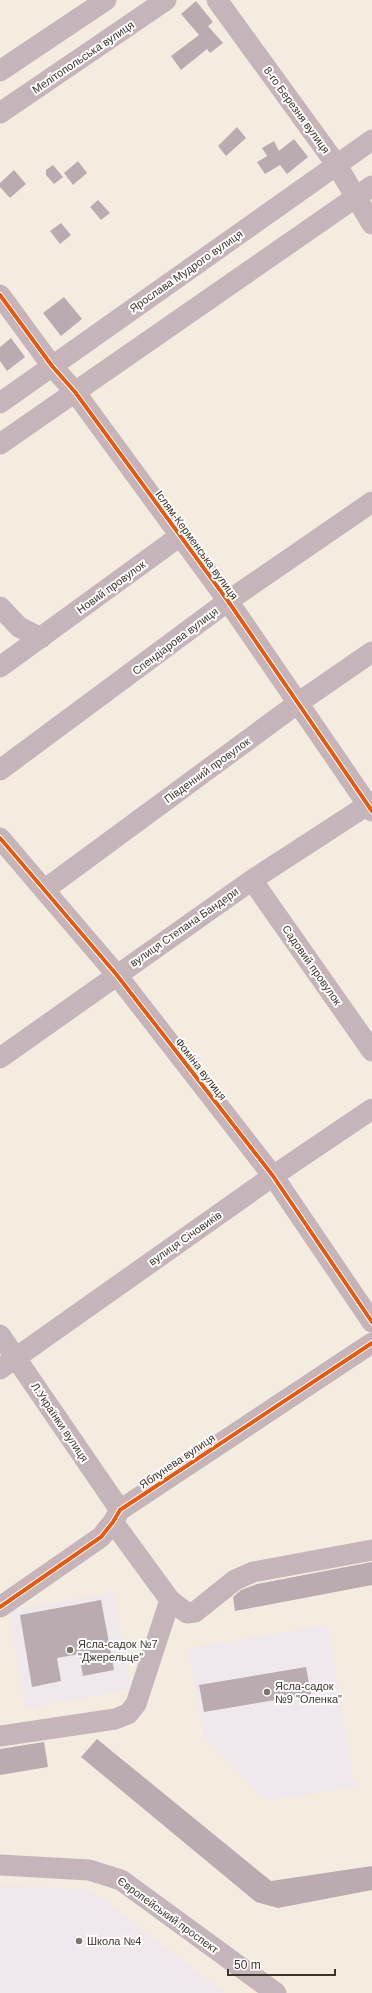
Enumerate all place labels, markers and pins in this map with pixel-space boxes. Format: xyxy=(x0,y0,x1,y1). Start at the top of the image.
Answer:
place label: Ясла-садок №7 "Джерельце" xyxy=(78,1638,158,1663)
marker: Ясла-садок №7 "Джерельце" xyxy=(65,1645,75,1655)
place label: Ясла-садок №9 "Оленка" xyxy=(275,1680,342,1705)
marker: Ясла-садок №9 "Оленка" xyxy=(262,1687,272,1697)
place label: Школа №4 xyxy=(87,1935,141,1947)
marker: Школа №4 xyxy=(74,1936,84,1946)

